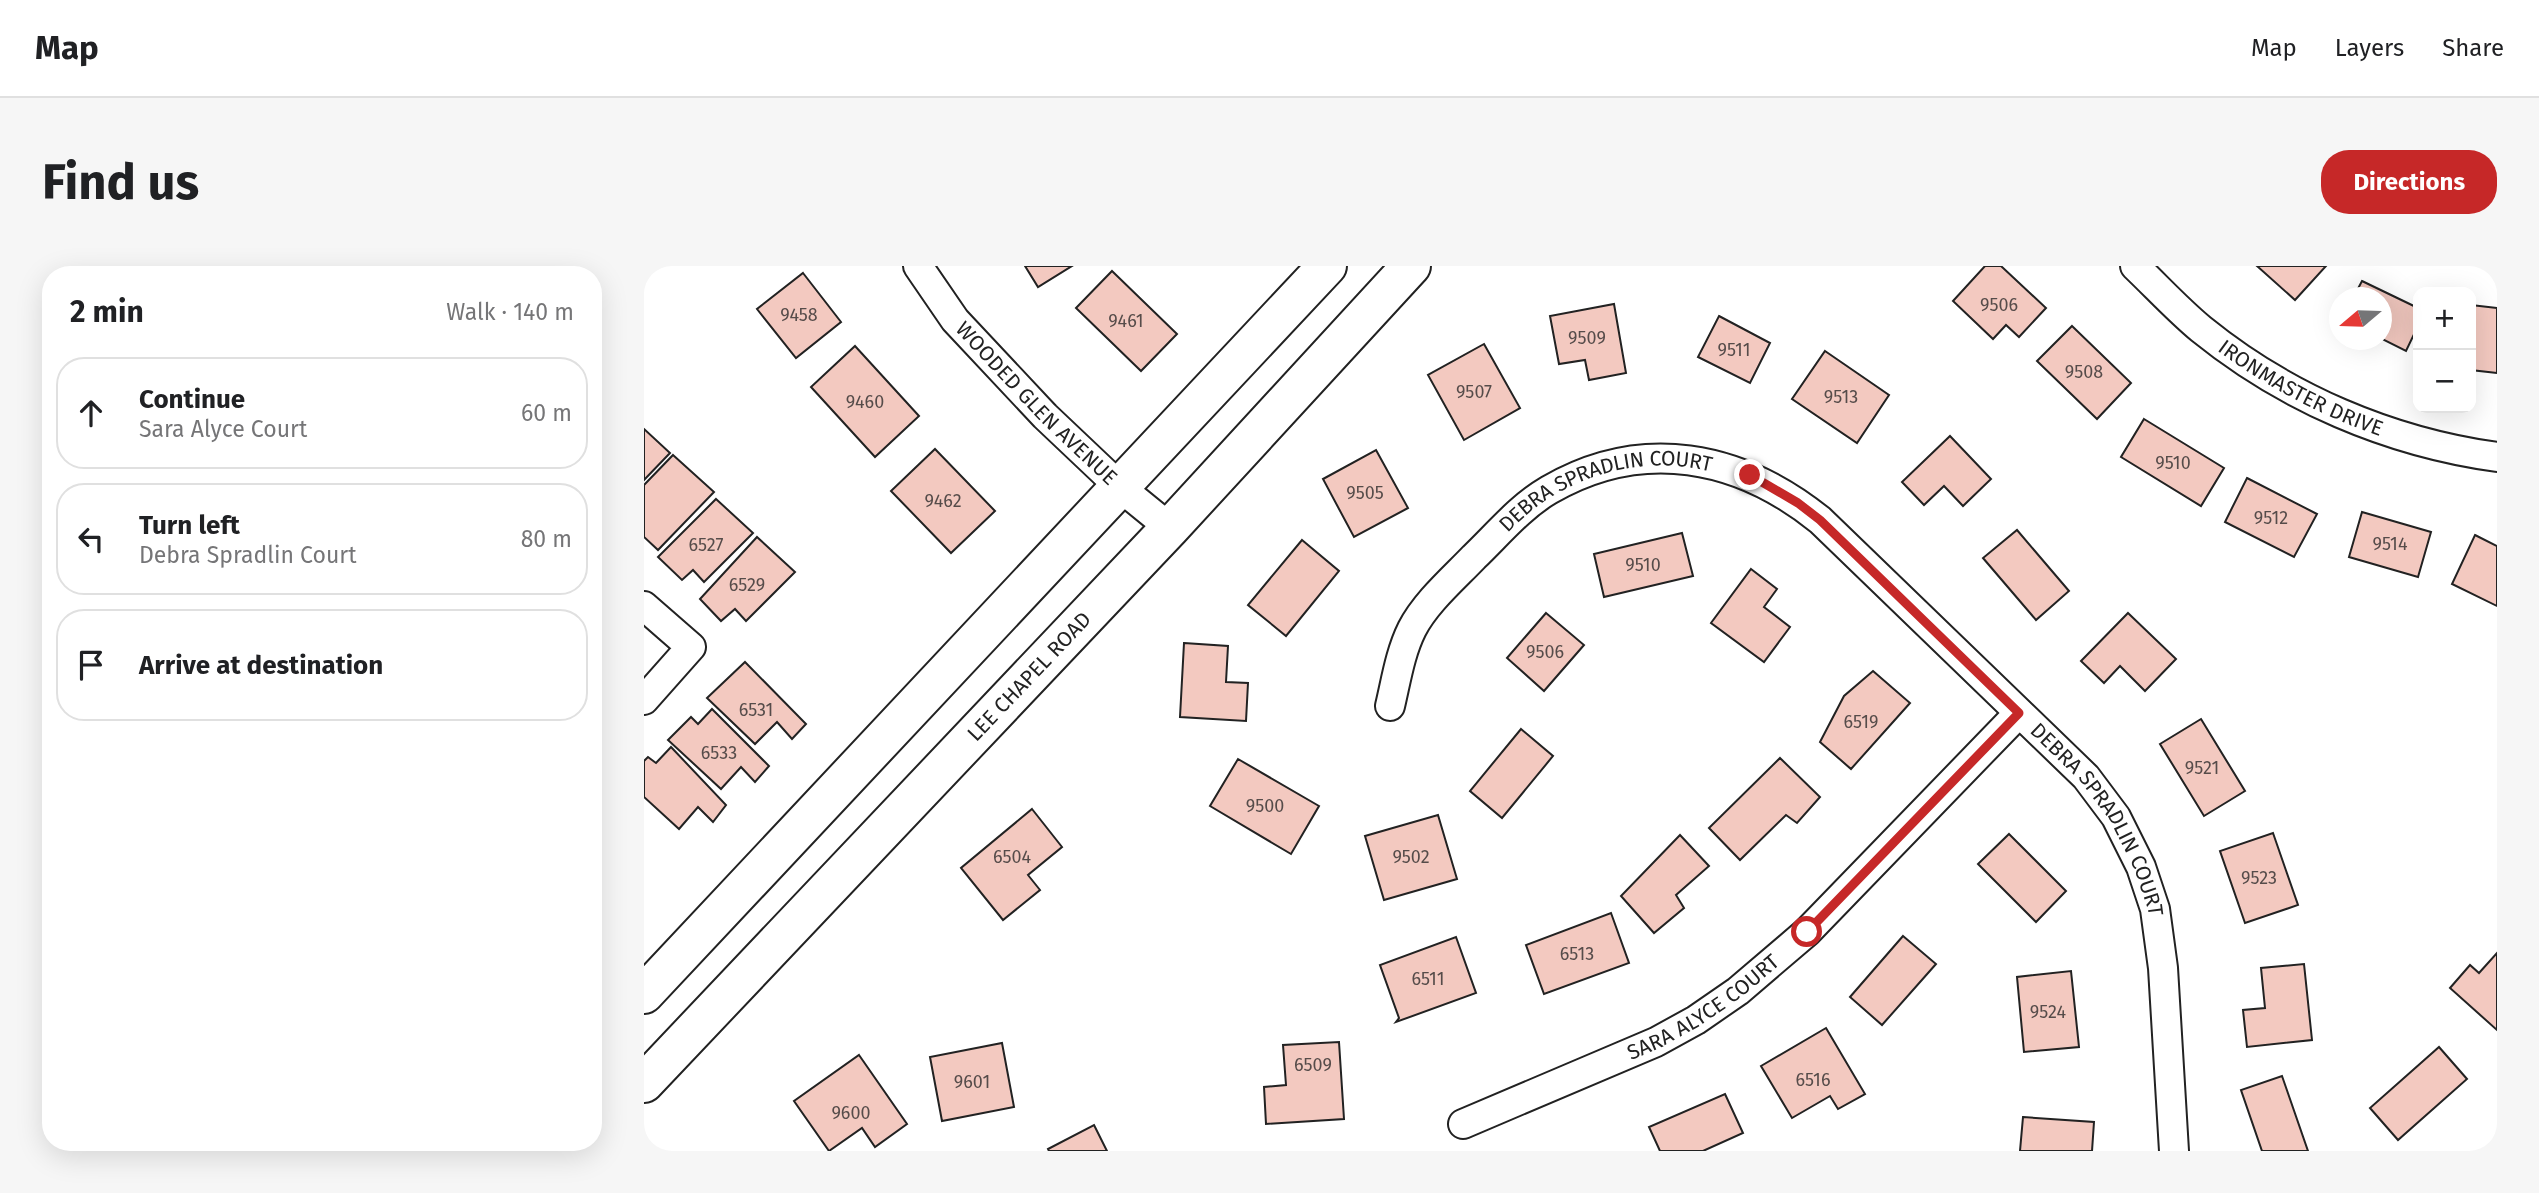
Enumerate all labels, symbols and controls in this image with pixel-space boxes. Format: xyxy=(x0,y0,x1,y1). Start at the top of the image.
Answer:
text: Map xyxy=(35,28,99,68)
text: Map xyxy=(2251,34,2297,62)
text: Layers xyxy=(2335,34,2404,62)
text: Share xyxy=(2442,34,2504,62)
button: Directions xyxy=(2321,150,2497,214)
text: Find us xyxy=(42,153,199,212)
north arrow xyxy=(2329,287,2392,350)
map controls xyxy=(2413,287,2476,413)
button: + xyxy=(2413,287,2476,350)
text: 2 min xyxy=(70,294,144,330)
house number: 9506 xyxy=(1980,294,2018,316)
text: Walk · 140 m xyxy=(446,298,574,326)
house number: 9458 xyxy=(780,304,818,326)
house number: 9461 xyxy=(1108,310,1144,332)
street label: WOODED GLEN AVENUE xyxy=(950,316,1123,491)
house number: 9509 xyxy=(1568,327,1606,349)
street label: IRONMASTER DRIVE xyxy=(2213,334,2386,442)
house number: 9511 xyxy=(1718,339,1750,361)
button: − xyxy=(2413,350,2476,413)
house number: 9508 xyxy=(2065,361,2103,383)
house number: 9507 xyxy=(1456,381,1492,403)
text: Continue xyxy=(139,384,245,415)
house number: 9513 xyxy=(1824,386,1858,408)
house number: 9460 xyxy=(846,391,884,413)
icon: ahead xyxy=(72,394,110,432)
text: 60 m xyxy=(521,399,572,427)
text: Sara Alyce Court xyxy=(139,415,307,443)
street label: DEBRA SPRADLIN COURT xyxy=(1494,445,1715,537)
house number: 9510 xyxy=(2155,452,2191,474)
route end xyxy=(1734,459,1765,490)
house number: 9505 xyxy=(1346,482,1384,504)
house number: 9462 xyxy=(924,490,962,512)
house number: 9512 xyxy=(2254,507,2288,529)
text: Turn left xyxy=(139,510,240,541)
icon: left xyxy=(72,520,110,558)
text: 80 m xyxy=(521,525,572,553)
house number: 9514 xyxy=(2373,533,2408,555)
house number: 6527 xyxy=(688,534,724,556)
text: Debra Spradlin Court xyxy=(139,541,356,569)
house number: 9510 xyxy=(1625,554,1661,576)
house number: 6529 xyxy=(729,574,765,596)
street label: LEE CHAPEL ROAD xyxy=(962,606,1097,747)
house number: 9506 xyxy=(1526,641,1564,663)
icon: arrive xyxy=(72,646,110,684)
text: Arrive at destination xyxy=(139,650,383,681)
house number: 6531 xyxy=(739,699,773,721)
house number: 6519 xyxy=(1844,711,1878,733)
street label: DEBRA SPRADLIN COURT xyxy=(2025,717,2169,918)
house number: 6533 xyxy=(701,742,737,764)
house number: 9521 xyxy=(2185,757,2219,779)
house number: 9500 xyxy=(1246,795,1284,817)
house number: 6504 xyxy=(993,846,1031,868)
house number: 9502 xyxy=(1392,846,1430,868)
house number: 9523 xyxy=(2241,867,2277,889)
route start xyxy=(1791,916,1822,947)
house number: 6513 xyxy=(1560,943,1594,965)
street label: SARA ALYCE COURT xyxy=(1623,949,1785,1066)
house number: 6511 xyxy=(1412,968,1444,990)
house number: 9524 xyxy=(2030,1001,2067,1023)
house number: 6509 xyxy=(1294,1054,1332,1076)
house number: 6516 xyxy=(1796,1069,1831,1091)
house number: 9601 xyxy=(954,1071,990,1093)
house number: 9600 xyxy=(831,1102,871,1124)

